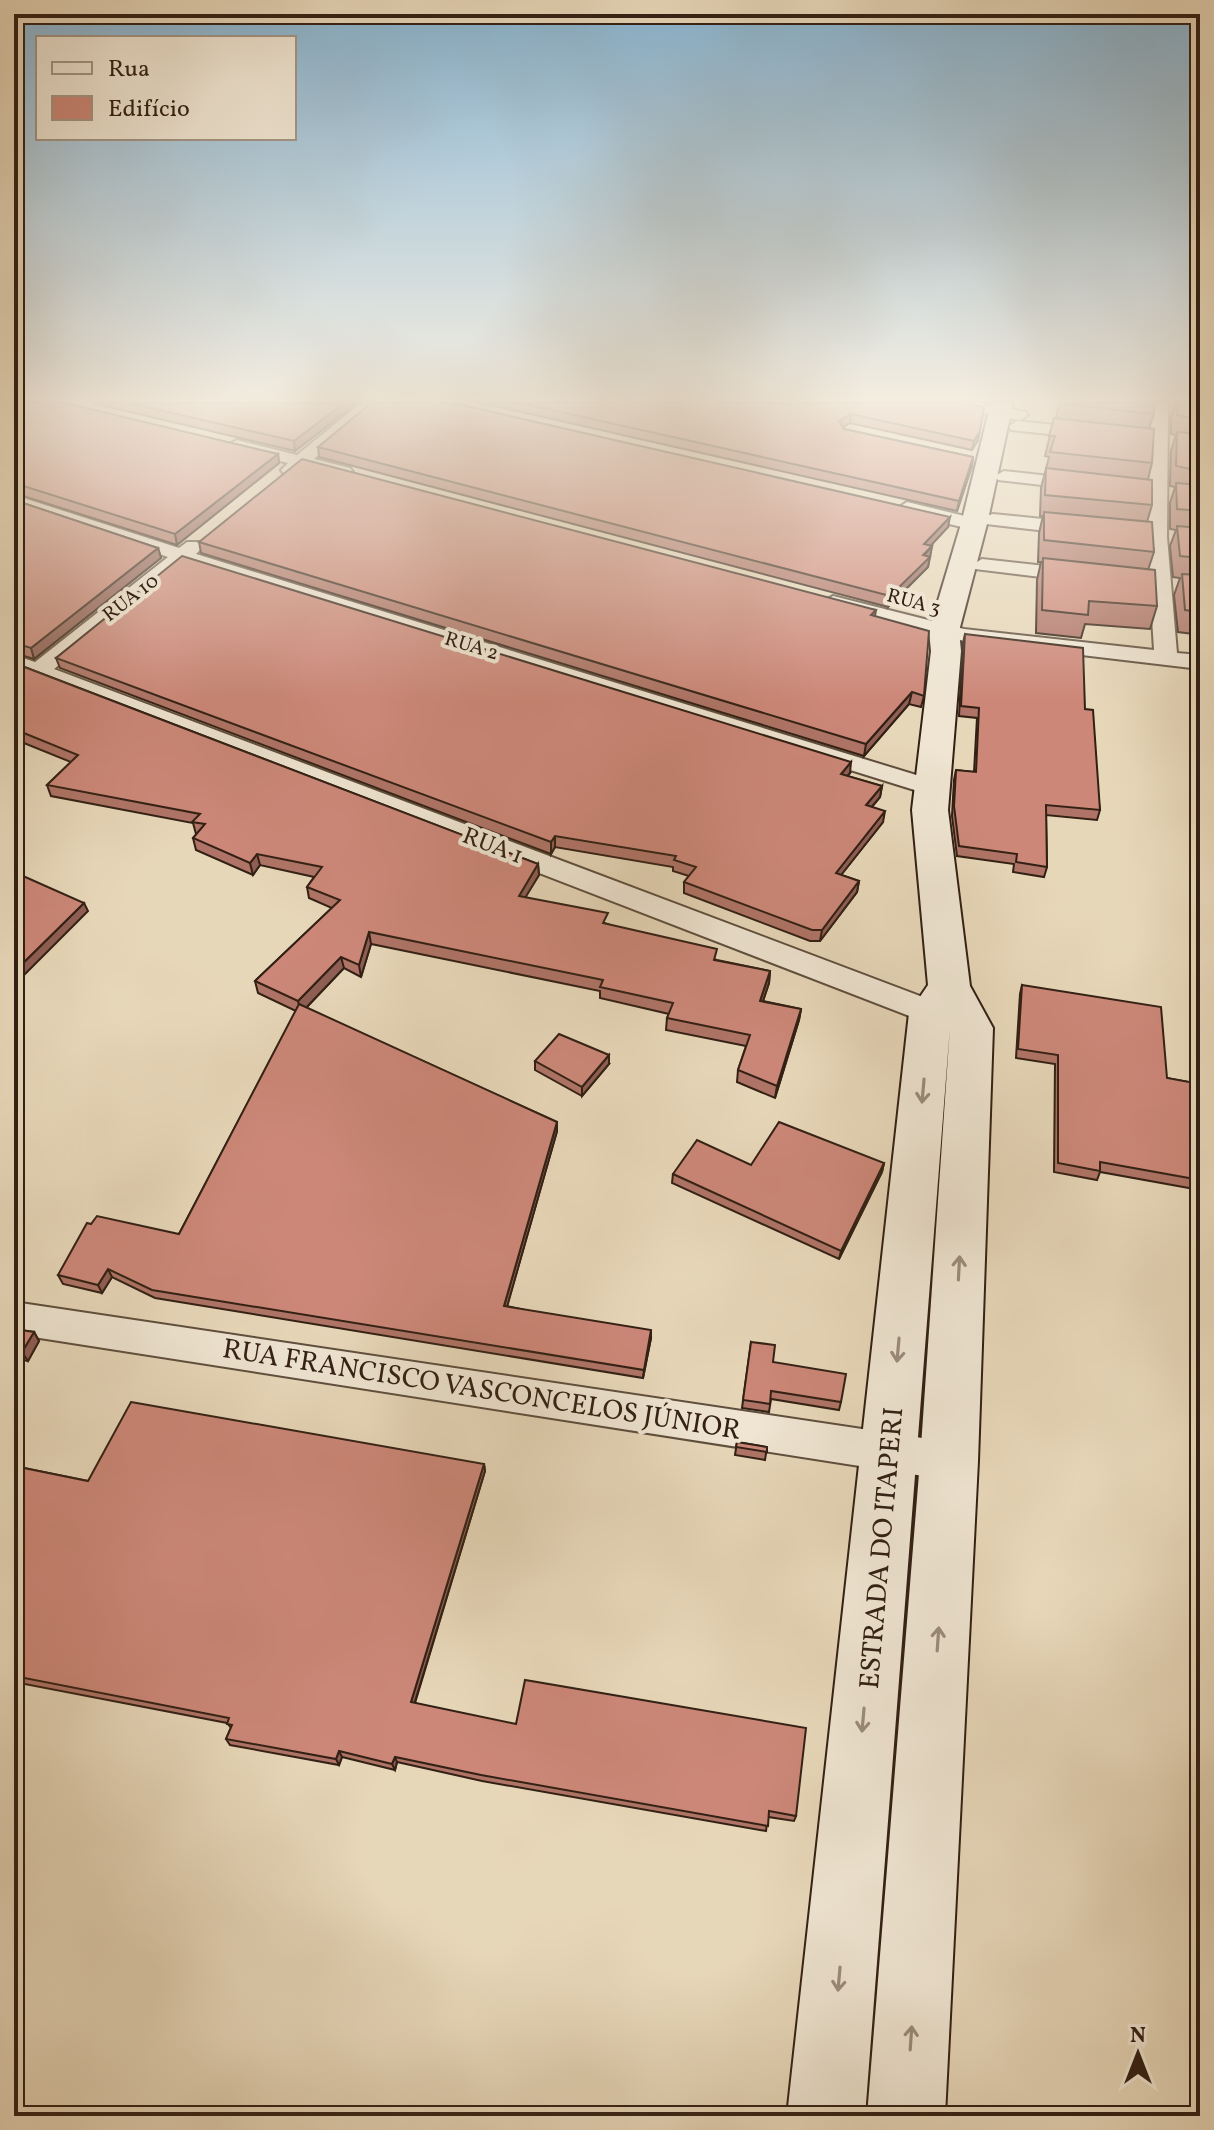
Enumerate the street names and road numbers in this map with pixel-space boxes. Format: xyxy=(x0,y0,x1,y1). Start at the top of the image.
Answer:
street label: RUA 10 xyxy=(97,568,165,629)
street label: RUA 3 xyxy=(883,582,944,624)
street label: RUA 2 xyxy=(441,625,502,668)
street label: RUA 1 xyxy=(457,820,528,874)
street label: RUA FRANCISCO VASCONCELOS JÚNIOR xyxy=(220,1330,744,1451)
street label: ESTRADA DO ITAPERI xyxy=(851,1406,914,1691)

